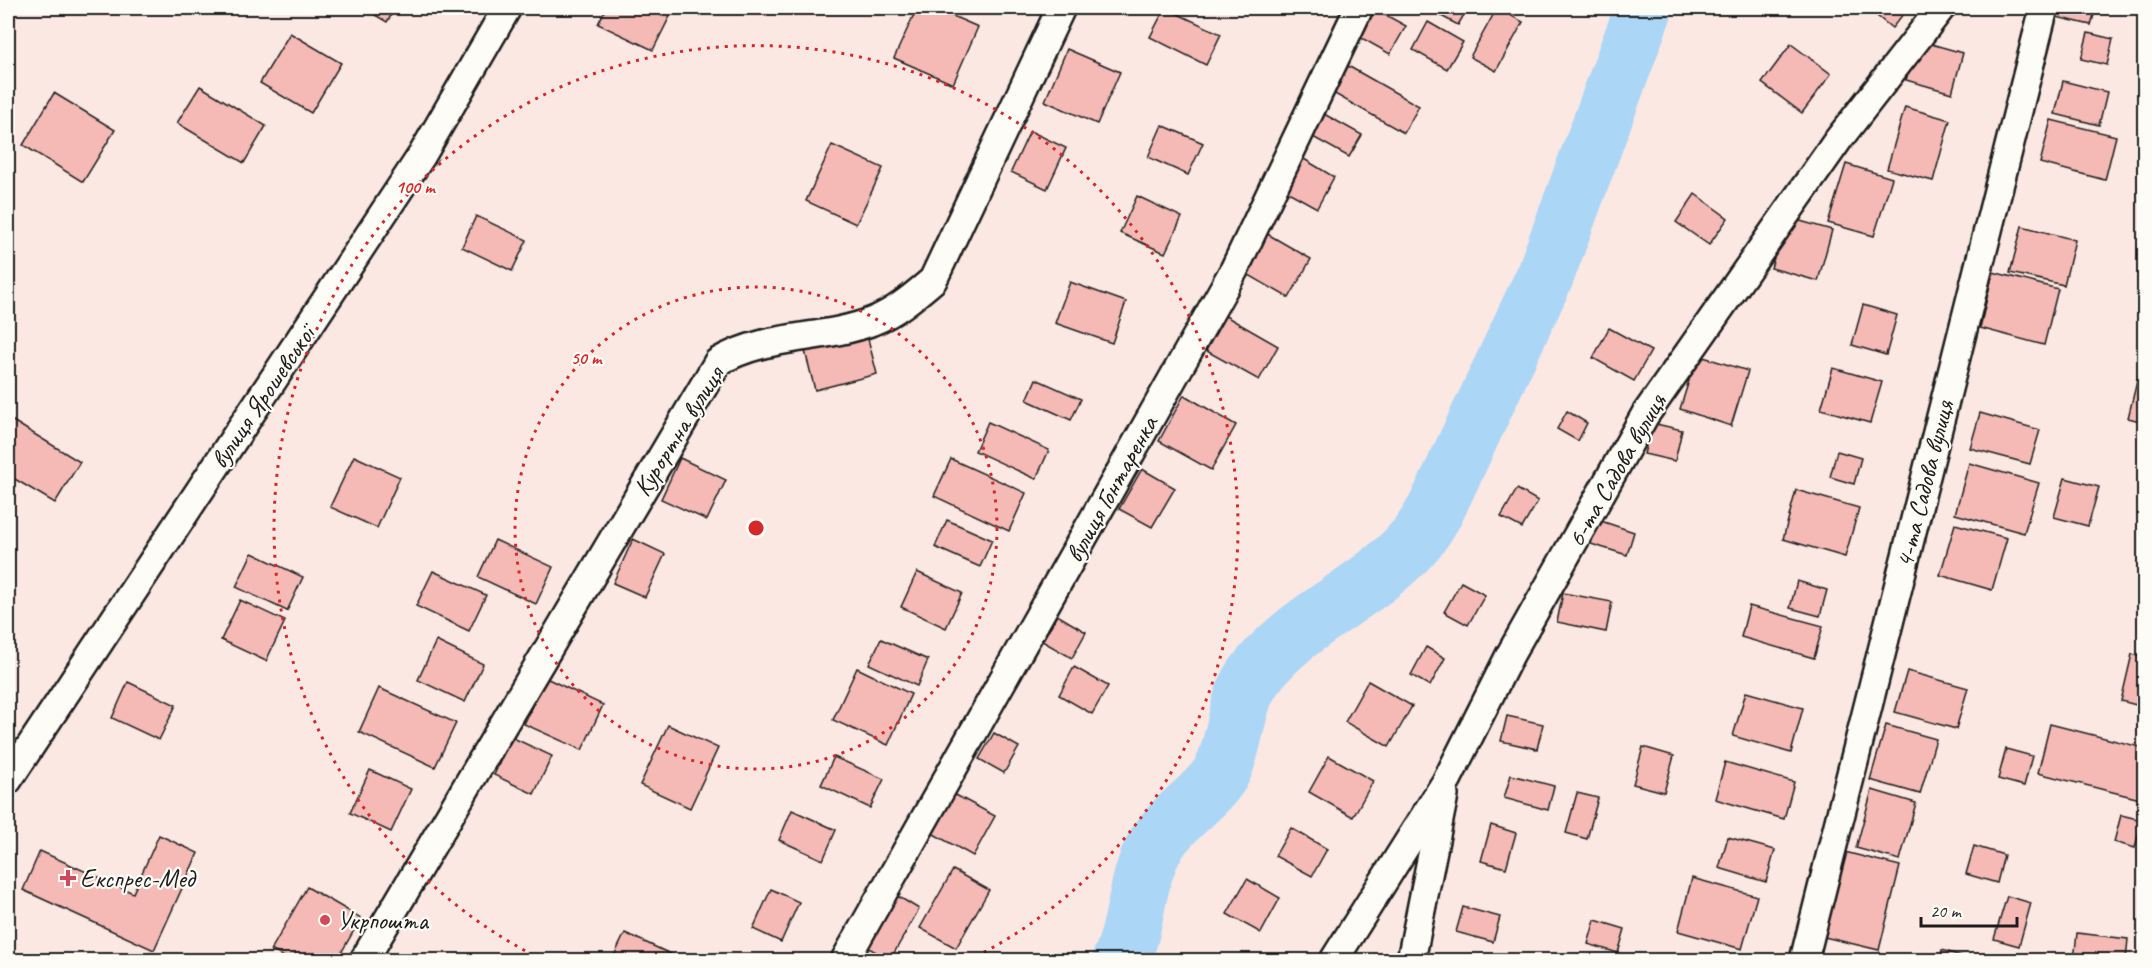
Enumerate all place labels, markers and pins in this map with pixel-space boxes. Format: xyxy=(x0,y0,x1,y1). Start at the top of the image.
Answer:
centre of rings xyxy=(746,518,766,538)
place label: Експрес-Мед xyxy=(80,862,197,895)
marker: Експрес-Мед xyxy=(61,871,75,885)
place label: Укрпошта xyxy=(337,904,429,937)
marker: Укрпошта xyxy=(318,913,332,927)

